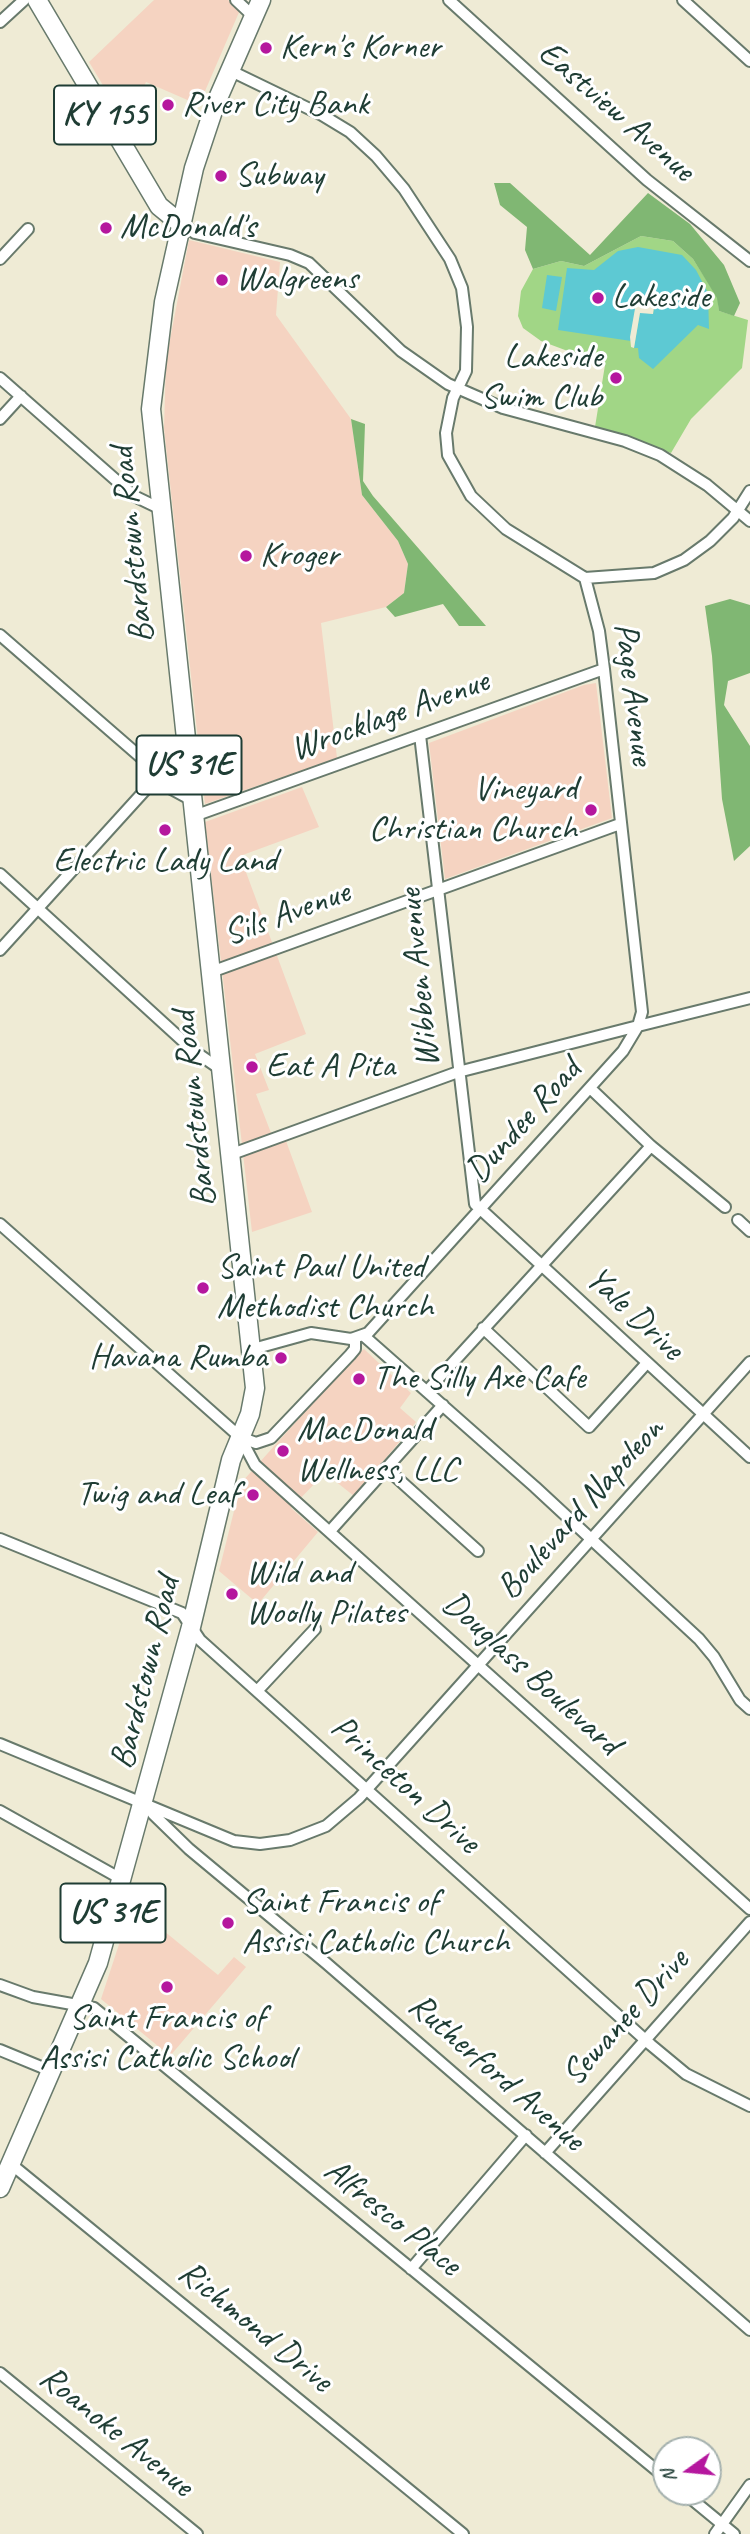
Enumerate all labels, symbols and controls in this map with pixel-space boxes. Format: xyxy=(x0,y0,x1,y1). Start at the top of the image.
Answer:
place label: Kern's Korner xyxy=(280,27,441,69)
street label: Eastview Avenue xyxy=(529,33,703,191)
marker: Kern's Korner xyxy=(258,40,274,56)
place label: River City Bank xyxy=(182,84,369,126)
road number: KY 155 xyxy=(54,85,156,144)
marker: River City Bank xyxy=(160,97,176,113)
place label: Subway xyxy=(235,155,323,197)
marker: Subway xyxy=(213,168,229,184)
place label: McDonald's xyxy=(120,207,256,249)
marker: McDonald's xyxy=(98,220,114,236)
place label: Walgreens xyxy=(236,259,358,301)
marker: Walgreens xyxy=(214,272,230,288)
place label: Lakeside xyxy=(612,277,710,319)
marker: Lakeside xyxy=(590,290,606,306)
place label: Lakeside Swim Club xyxy=(480,337,602,419)
marker: Lakeside Swim Club xyxy=(608,370,624,386)
street label: Bardstown Road xyxy=(102,445,164,645)
place label: Kroger xyxy=(260,535,339,577)
marker: Kroger xyxy=(238,548,254,564)
street label: Page Avenue xyxy=(603,621,663,767)
street label: Wrocklage Avenue xyxy=(285,661,495,771)
road number: US 31E xyxy=(136,736,242,794)
place label: Vineyard Christian Church xyxy=(369,769,577,851)
marker: Vineyard Christian Church xyxy=(583,802,599,818)
marker: Electric Lady Land xyxy=(157,822,173,838)
place label: Electric Lady Land xyxy=(53,841,277,883)
street label: Sils Avenue xyxy=(218,872,356,956)
street label: Wibben Avenue xyxy=(390,887,450,1069)
street label: Bardstown Road xyxy=(164,1009,226,1209)
place label: Eat A Pita xyxy=(266,1046,395,1088)
street label: Dundee Road xyxy=(457,1050,591,1192)
marker: Eat A Pita xyxy=(244,1059,260,1075)
place label: Saint Paul United Methodist Church xyxy=(217,1247,433,1329)
street label: Yale Drive xyxy=(576,1258,692,1370)
marker: Saint Paul United Methodist Church xyxy=(195,1280,211,1296)
place label: Havana Rumba xyxy=(89,1337,267,1379)
marker: Havana Rumba xyxy=(273,1350,289,1366)
place label: The Silly Axe Cafe xyxy=(373,1358,585,1400)
marker: The Silly Axe Cafe xyxy=(351,1371,367,1387)
place label: MacDonald Wellness, LLC xyxy=(297,1410,458,1492)
street label: Boulevard Napoleon xyxy=(489,1410,673,1608)
marker: MacDonald Wellness, LLC xyxy=(275,1443,291,1459)
place label: Twig and Leaf xyxy=(77,1474,239,1516)
marker: Twig and Leaf xyxy=(245,1487,261,1503)
place label: Wild and Woolly Pilates xyxy=(246,1553,406,1635)
street label: Bardstown Road xyxy=(102,1573,190,1773)
street label: Douglass Boulevard xyxy=(433,1583,629,1765)
marker: Wild and Woolly Pilates xyxy=(224,1586,240,1602)
street label: Princeton Drive xyxy=(322,1707,488,1863)
place label: Saint Francis of Assisi Catholic Church xyxy=(242,1882,509,1964)
road number: US 31E xyxy=(60,1884,166,1942)
marker: Saint Francis of Assisi Catholic Church xyxy=(220,1915,236,1931)
street label: Sewanee Drive xyxy=(554,1941,698,2095)
marker: Saint Francis of Assisi Catholic School xyxy=(159,1979,175,1995)
street label: Rutherford Avenue xyxy=(399,1985,593,2161)
place label: Saint Francis of Assisi Catholic School xyxy=(40,1998,294,2080)
street label: Alfresco Place xyxy=(315,2150,469,2286)
street label: Richmond Drive xyxy=(169,2252,341,2402)
street label: Roanoke Avenue xyxy=(31,2357,201,2507)
north arrow xyxy=(652,2436,722,2506)
text: N xyxy=(656,2467,682,2485)

